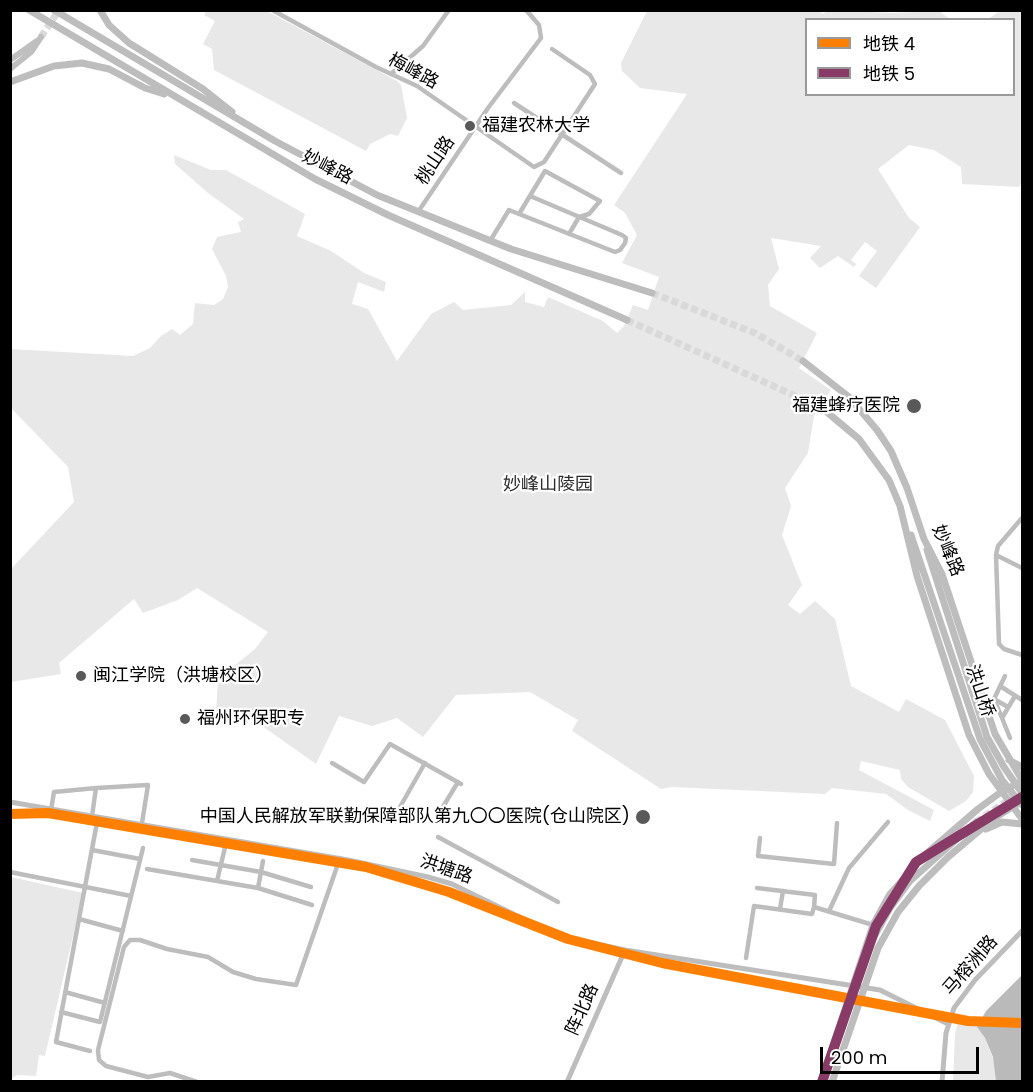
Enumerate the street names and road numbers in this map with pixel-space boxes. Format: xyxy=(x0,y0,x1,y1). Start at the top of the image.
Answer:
street label: 梅峰路 xyxy=(384,50,442,94)
street label: 桃山路 xyxy=(412,133,460,189)
street label: 妙峰路 xyxy=(298,146,356,190)
street label: 妙峰路 xyxy=(927,522,967,580)
street label: 洪山桥 xyxy=(960,662,998,720)
street label: 洪塘路 xyxy=(417,851,475,889)
street label: 马榕洲路 xyxy=(939,932,1003,1000)
street label: 阵北路 xyxy=(562,981,604,1039)

